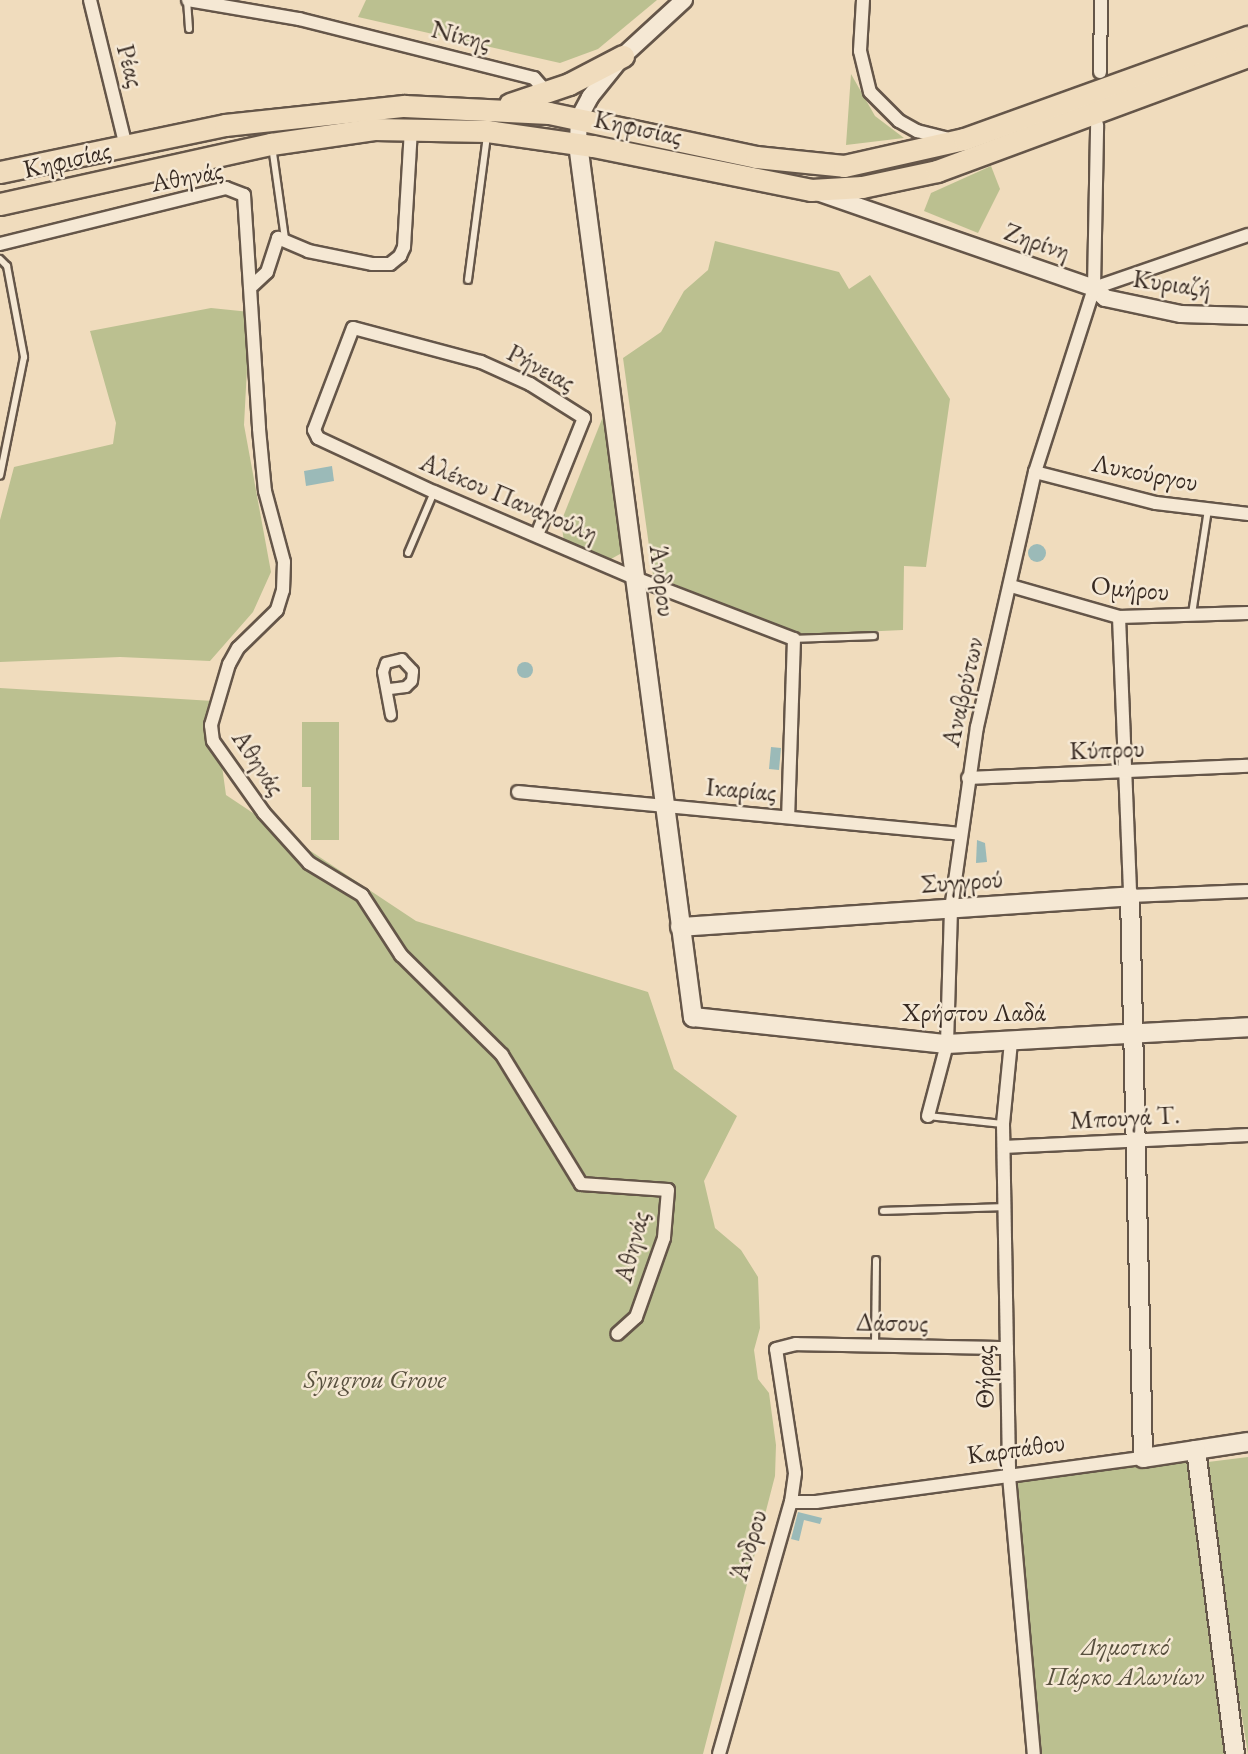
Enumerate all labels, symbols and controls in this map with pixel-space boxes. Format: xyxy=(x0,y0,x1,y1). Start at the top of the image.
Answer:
street label: Νίκης xyxy=(428,14,494,58)
street label: Ρέας xyxy=(109,41,151,91)
street label: Κηφισίας xyxy=(591,103,685,153)
street label: Κηφισίας xyxy=(20,135,114,185)
street label: Αθηνάς xyxy=(148,155,226,199)
street label: Ζηρίνη xyxy=(1000,216,1074,268)
street label: Κυριαζή xyxy=(1131,263,1213,305)
street label: Ρήνειας xyxy=(502,337,580,399)
street label: Αλέκου Παναγούλη xyxy=(415,446,603,550)
street label: Λυκούργου xyxy=(1089,447,1201,499)
street label: Άνδρου xyxy=(642,543,682,619)
street label: Ομήρου xyxy=(1090,570,1170,608)
street label: Αναβρύτων xyxy=(935,634,991,750)
street label: Αθηνάς xyxy=(225,724,291,802)
street label: Κύπρου xyxy=(1069,733,1145,767)
street label: Ικαρίας xyxy=(704,771,778,809)
street label: Συγγρού xyxy=(920,864,1004,900)
street label: Χρήστου Λαδά xyxy=(902,997,1046,1029)
street label: Μπουγά Τ. xyxy=(1069,1100,1181,1136)
street label: Αθηνάς xyxy=(608,1208,656,1286)
street label: Δάσους xyxy=(856,1307,928,1339)
street label: Θήρας xyxy=(969,1345,1001,1409)
park label: Syngrou Grove xyxy=(304,1364,446,1396)
street label: Καρπάθου xyxy=(965,1427,1067,1471)
street label: Άνδρου xyxy=(724,1506,774,1584)
park label: Δημοτικό Πάρκο Αλωνίων xyxy=(1046,1631,1204,1692)

